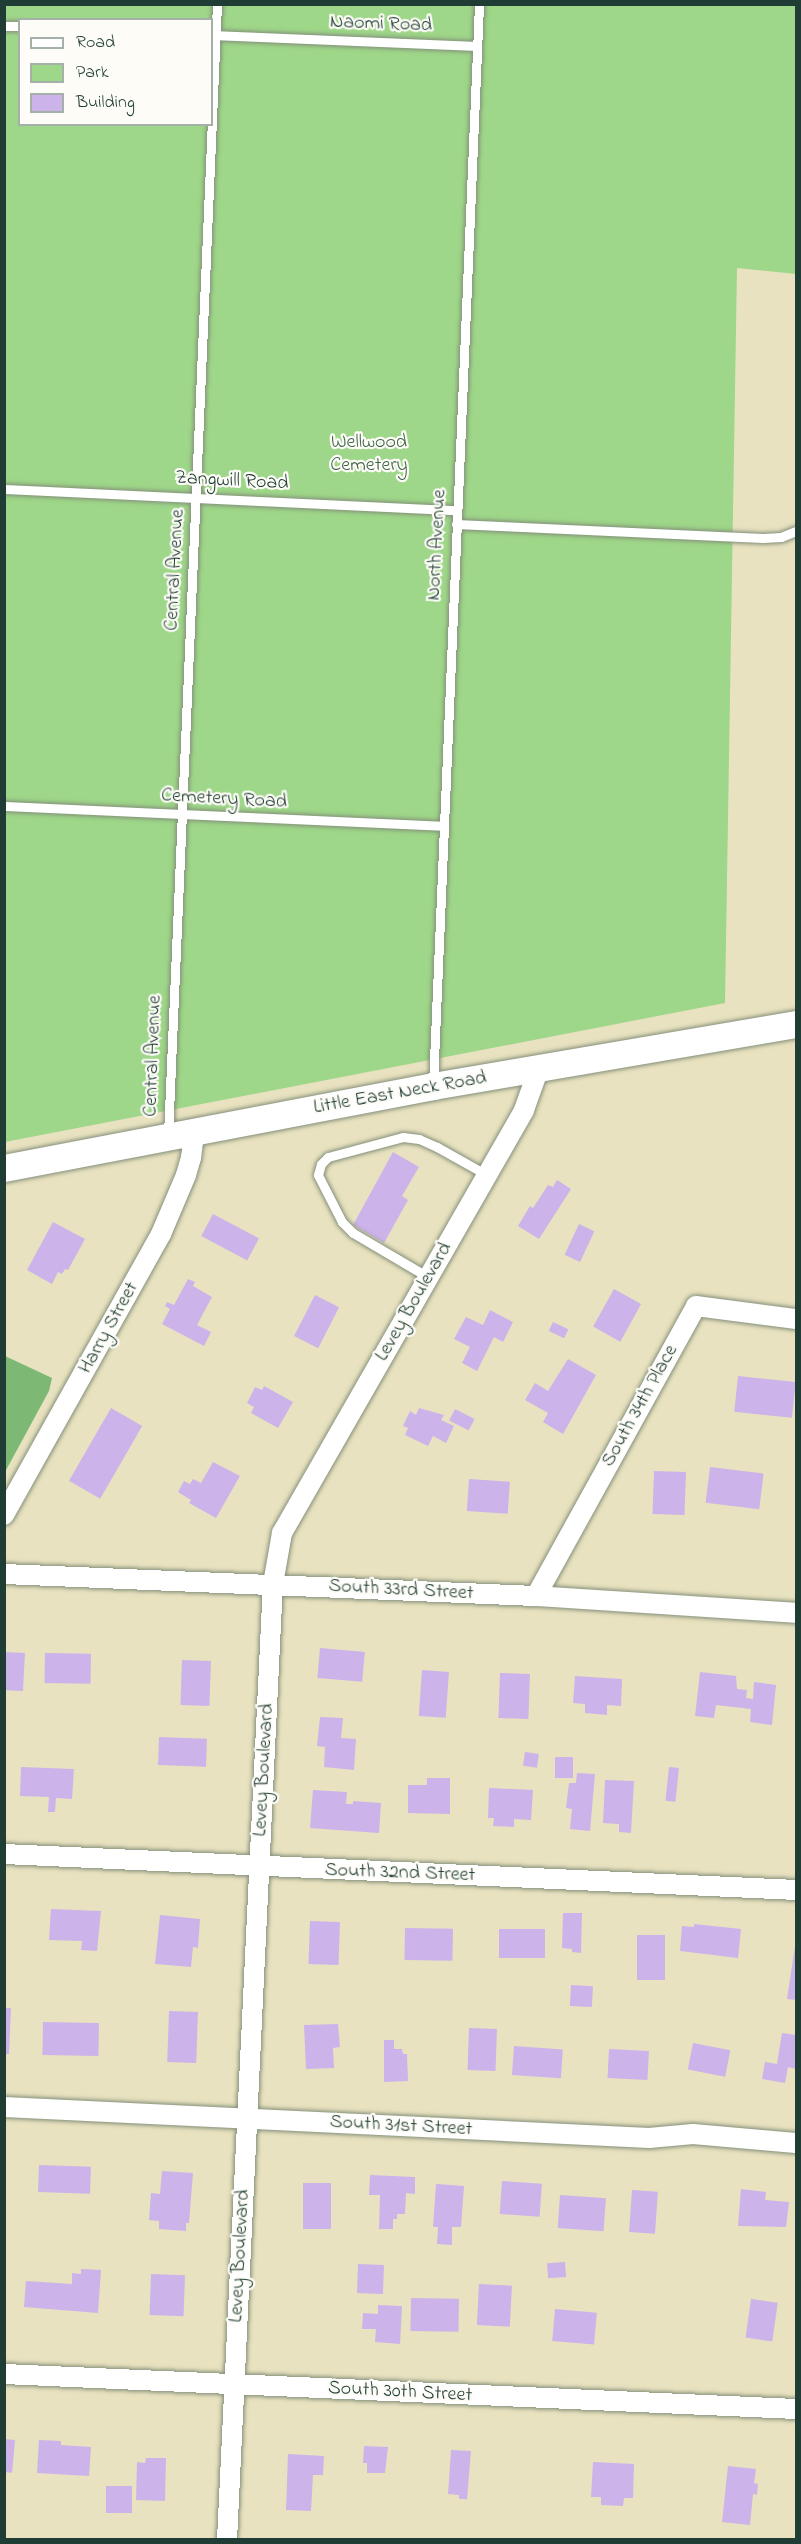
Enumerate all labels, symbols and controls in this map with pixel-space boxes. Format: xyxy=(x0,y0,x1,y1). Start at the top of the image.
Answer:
street label: Naomi Road xyxy=(329,10,433,38)
legend xyxy=(18,18,213,126)
text: Road xyxy=(76,30,115,56)
text: Park xyxy=(76,60,109,86)
text: Building xyxy=(76,90,135,116)
park label: Wellwood Cemetery xyxy=(330,431,408,478)
street label: Zangwill Road xyxy=(175,466,289,496)
street label: North Avenue xyxy=(422,489,452,601)
street label: Central Avenue xyxy=(160,509,190,631)
street label: Cemetery Road xyxy=(160,784,288,814)
street label: Central Avenue xyxy=(139,995,167,1117)
street label: Little East Neck Road xyxy=(312,1066,488,1120)
street label: Levey Boulevard xyxy=(370,1238,458,1366)
street label: Harry Street xyxy=(74,1278,144,1378)
street label: South 34th Place xyxy=(597,1341,683,1471)
street label: South 33rd Street xyxy=(328,1574,474,1606)
street label: Levey Boulevard xyxy=(249,1703,279,1837)
street label: South 32nd Street xyxy=(324,1858,476,1888)
street label: South 31st Street xyxy=(329,2110,473,2142)
street label: Levey Boulevard xyxy=(225,2189,255,2323)
street label: South 30th Street xyxy=(327,2376,473,2408)

